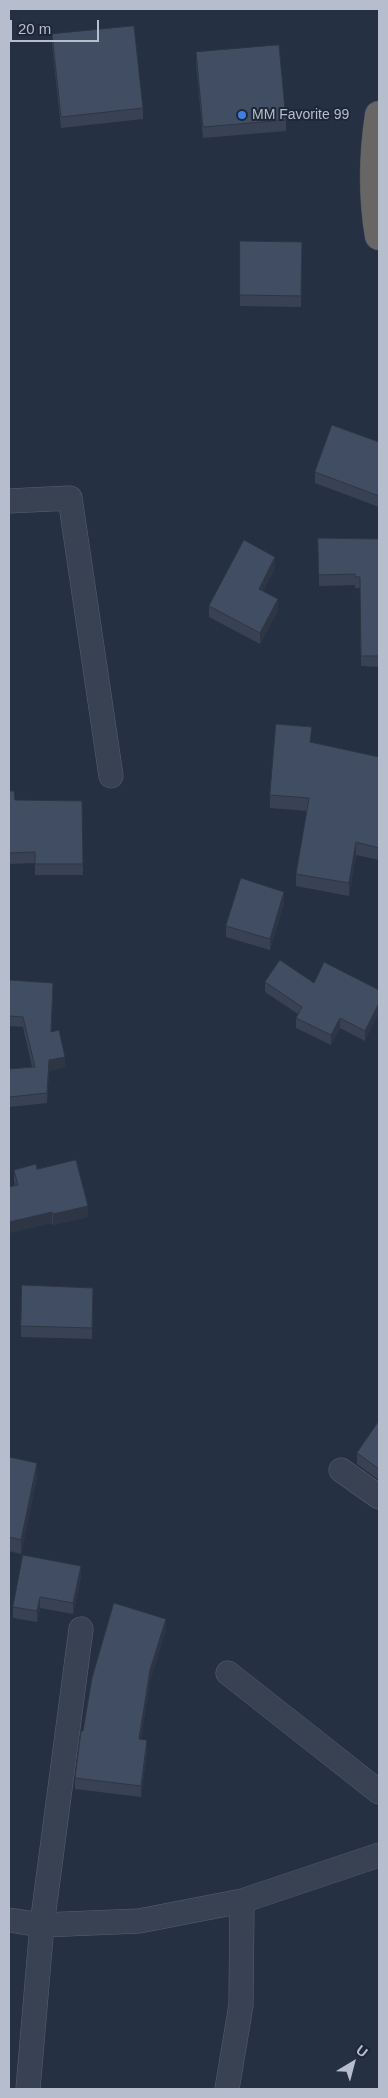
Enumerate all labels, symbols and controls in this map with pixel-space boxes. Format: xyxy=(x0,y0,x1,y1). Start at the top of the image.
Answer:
scale bar xyxy=(12,10,101,42)
text: 20 m xyxy=(18,20,51,37)
place label: MM Favorite 99 xyxy=(252,107,349,123)
marker: MM Favorite 99 xyxy=(236,109,248,121)
north arrow xyxy=(328,2038,378,2088)
text: U xyxy=(353,2042,371,2060)

